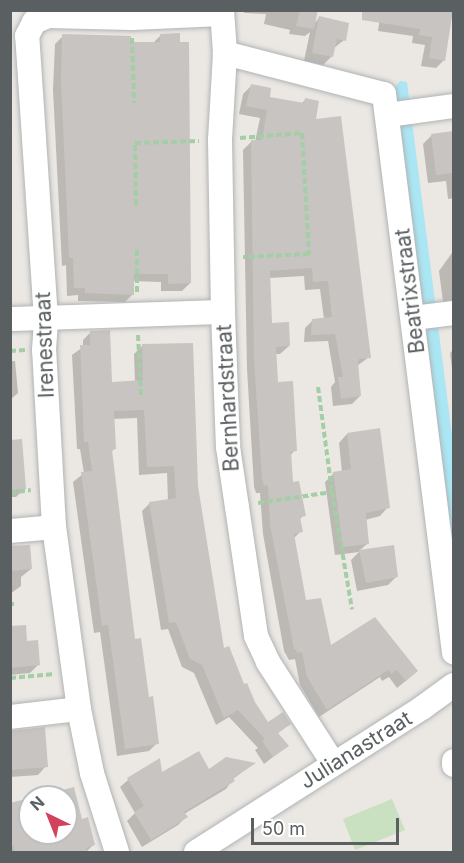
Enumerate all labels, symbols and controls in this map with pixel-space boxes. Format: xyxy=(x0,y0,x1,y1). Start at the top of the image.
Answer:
street label: Beatrixstraat xyxy=(390,227,430,355)
street label: Irenestraat xyxy=(31,291,59,399)
street label: Bernhardstraat xyxy=(212,324,244,472)
street label: Julianastraat xyxy=(296,706,416,794)
north arrow xyxy=(18,785,78,845)
text: N xyxy=(26,792,48,815)
scale bar xyxy=(254,806,402,844)
text: 50 m xyxy=(262,818,305,839)

